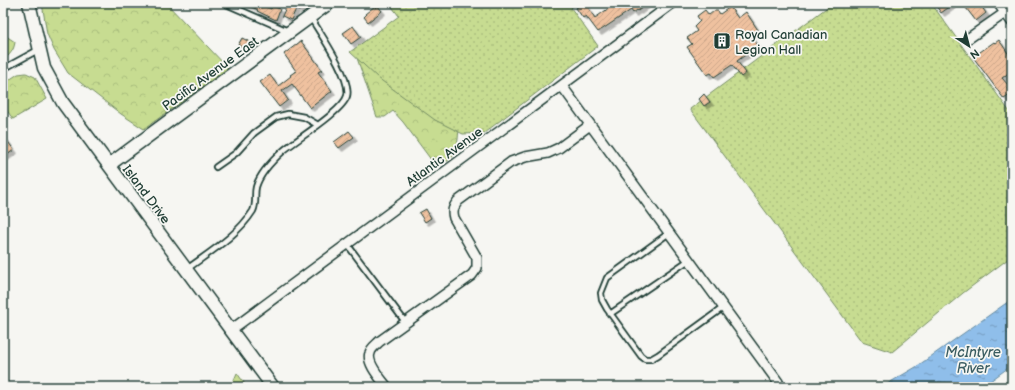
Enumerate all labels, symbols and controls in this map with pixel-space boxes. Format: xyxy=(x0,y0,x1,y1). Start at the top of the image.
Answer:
north arrow xyxy=(949,26,989,66)
place label: Royal Canadian Legion Hall xyxy=(735,27,827,58)
building icon: Royal Canadian Legion Hall xyxy=(712,31,732,51)
street label: Pacific Avenue East xyxy=(159,33,262,114)
text: N xyxy=(967,46,982,61)
street label: Atlantic Avenue xyxy=(403,124,486,190)
street label: Island Drive xyxy=(119,162,174,227)
water label: McIntyre River xyxy=(945,344,1001,377)

